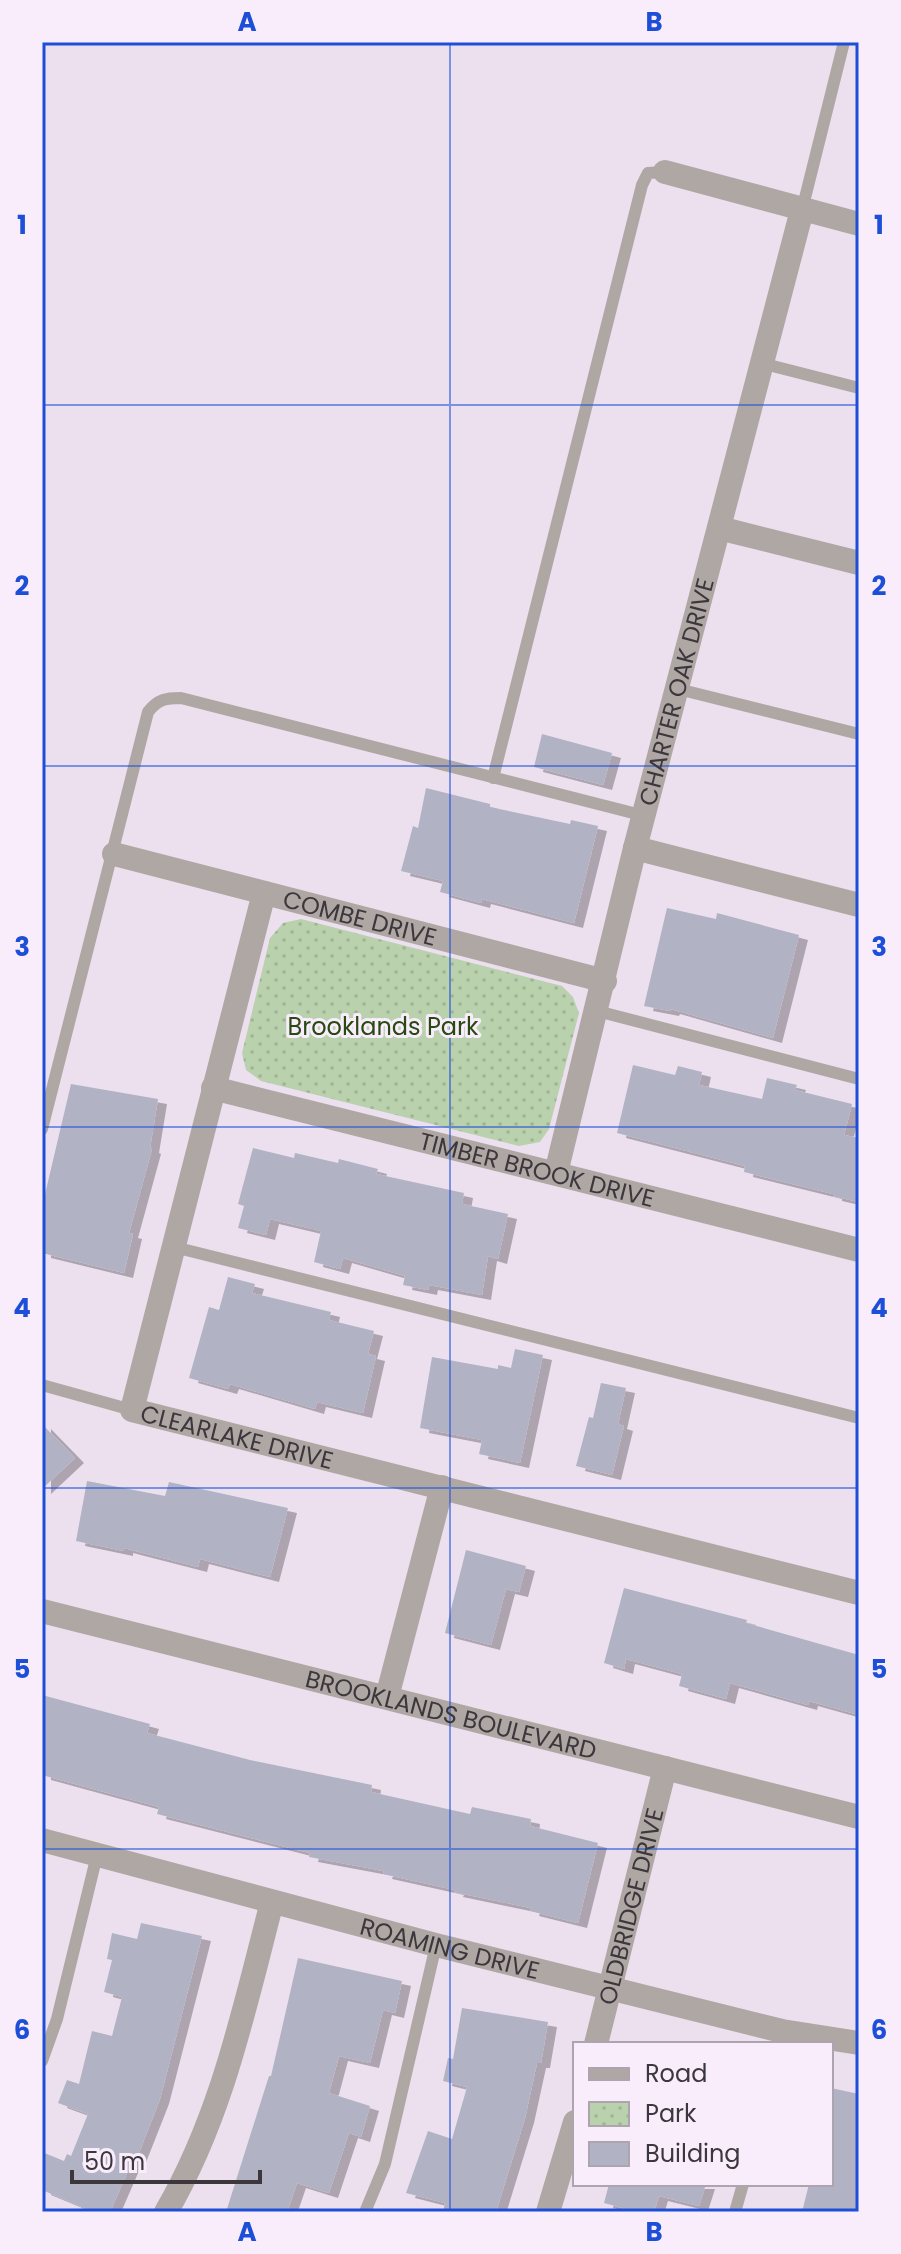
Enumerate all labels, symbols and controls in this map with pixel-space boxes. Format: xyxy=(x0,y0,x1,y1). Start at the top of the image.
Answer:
text: A xyxy=(237,4,257,40)
text: B xyxy=(645,4,663,40)
text: 1 xyxy=(17,207,27,243)
text: 1 xyxy=(874,207,884,243)
text: 2 xyxy=(15,568,30,604)
text: 2 xyxy=(872,568,887,604)
street label: CHARTER OAK DRIVE xyxy=(630,574,722,809)
street label: COMBE DRIVE xyxy=(280,882,440,953)
text: 3 xyxy=(14,929,30,965)
text: 3 xyxy=(871,929,887,965)
park label: Brooklands Park xyxy=(288,1010,479,1043)
street label: TIMBER BROOK DRIVE xyxy=(416,1124,658,1215)
text: 4 xyxy=(13,1290,31,1326)
text: 4 xyxy=(870,1290,888,1326)
street label: CLEARLAKE DRIVE xyxy=(137,1396,337,1477)
text: 5 xyxy=(14,1651,30,1687)
text: 5 xyxy=(871,1651,887,1687)
street label: BROOKLANDS BOULEVARD xyxy=(302,1662,600,1767)
street label: OLDBRIDGE DRIVE xyxy=(590,1804,671,2008)
street label: ROAMING DRIVE xyxy=(357,1909,543,1987)
text: 6 xyxy=(14,2012,30,2048)
text: 6 xyxy=(871,2012,887,2048)
legend xyxy=(573,2042,833,2186)
text: Road xyxy=(645,2057,707,2090)
text: Park xyxy=(645,2097,697,2130)
scale bar xyxy=(72,2134,260,2184)
text: Building xyxy=(645,2137,741,2170)
text: 50 m xyxy=(84,2145,145,2178)
text: A xyxy=(237,2214,257,2250)
text: B xyxy=(645,2214,663,2250)

